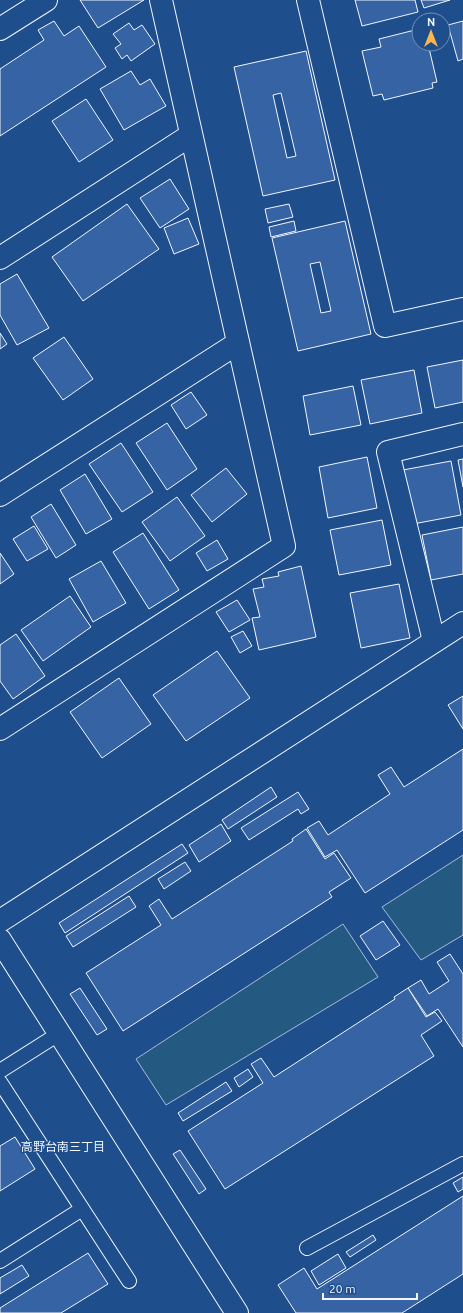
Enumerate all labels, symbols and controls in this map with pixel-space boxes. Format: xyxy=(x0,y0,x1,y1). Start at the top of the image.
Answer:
north arrow xyxy=(411,12,451,52)
text: N xyxy=(427,16,435,28)
district label: 高野台南三丁目 xyxy=(21,1140,105,1153)
scale bar xyxy=(323,1275,417,1301)
text: 20 m xyxy=(329,1282,356,1295)

